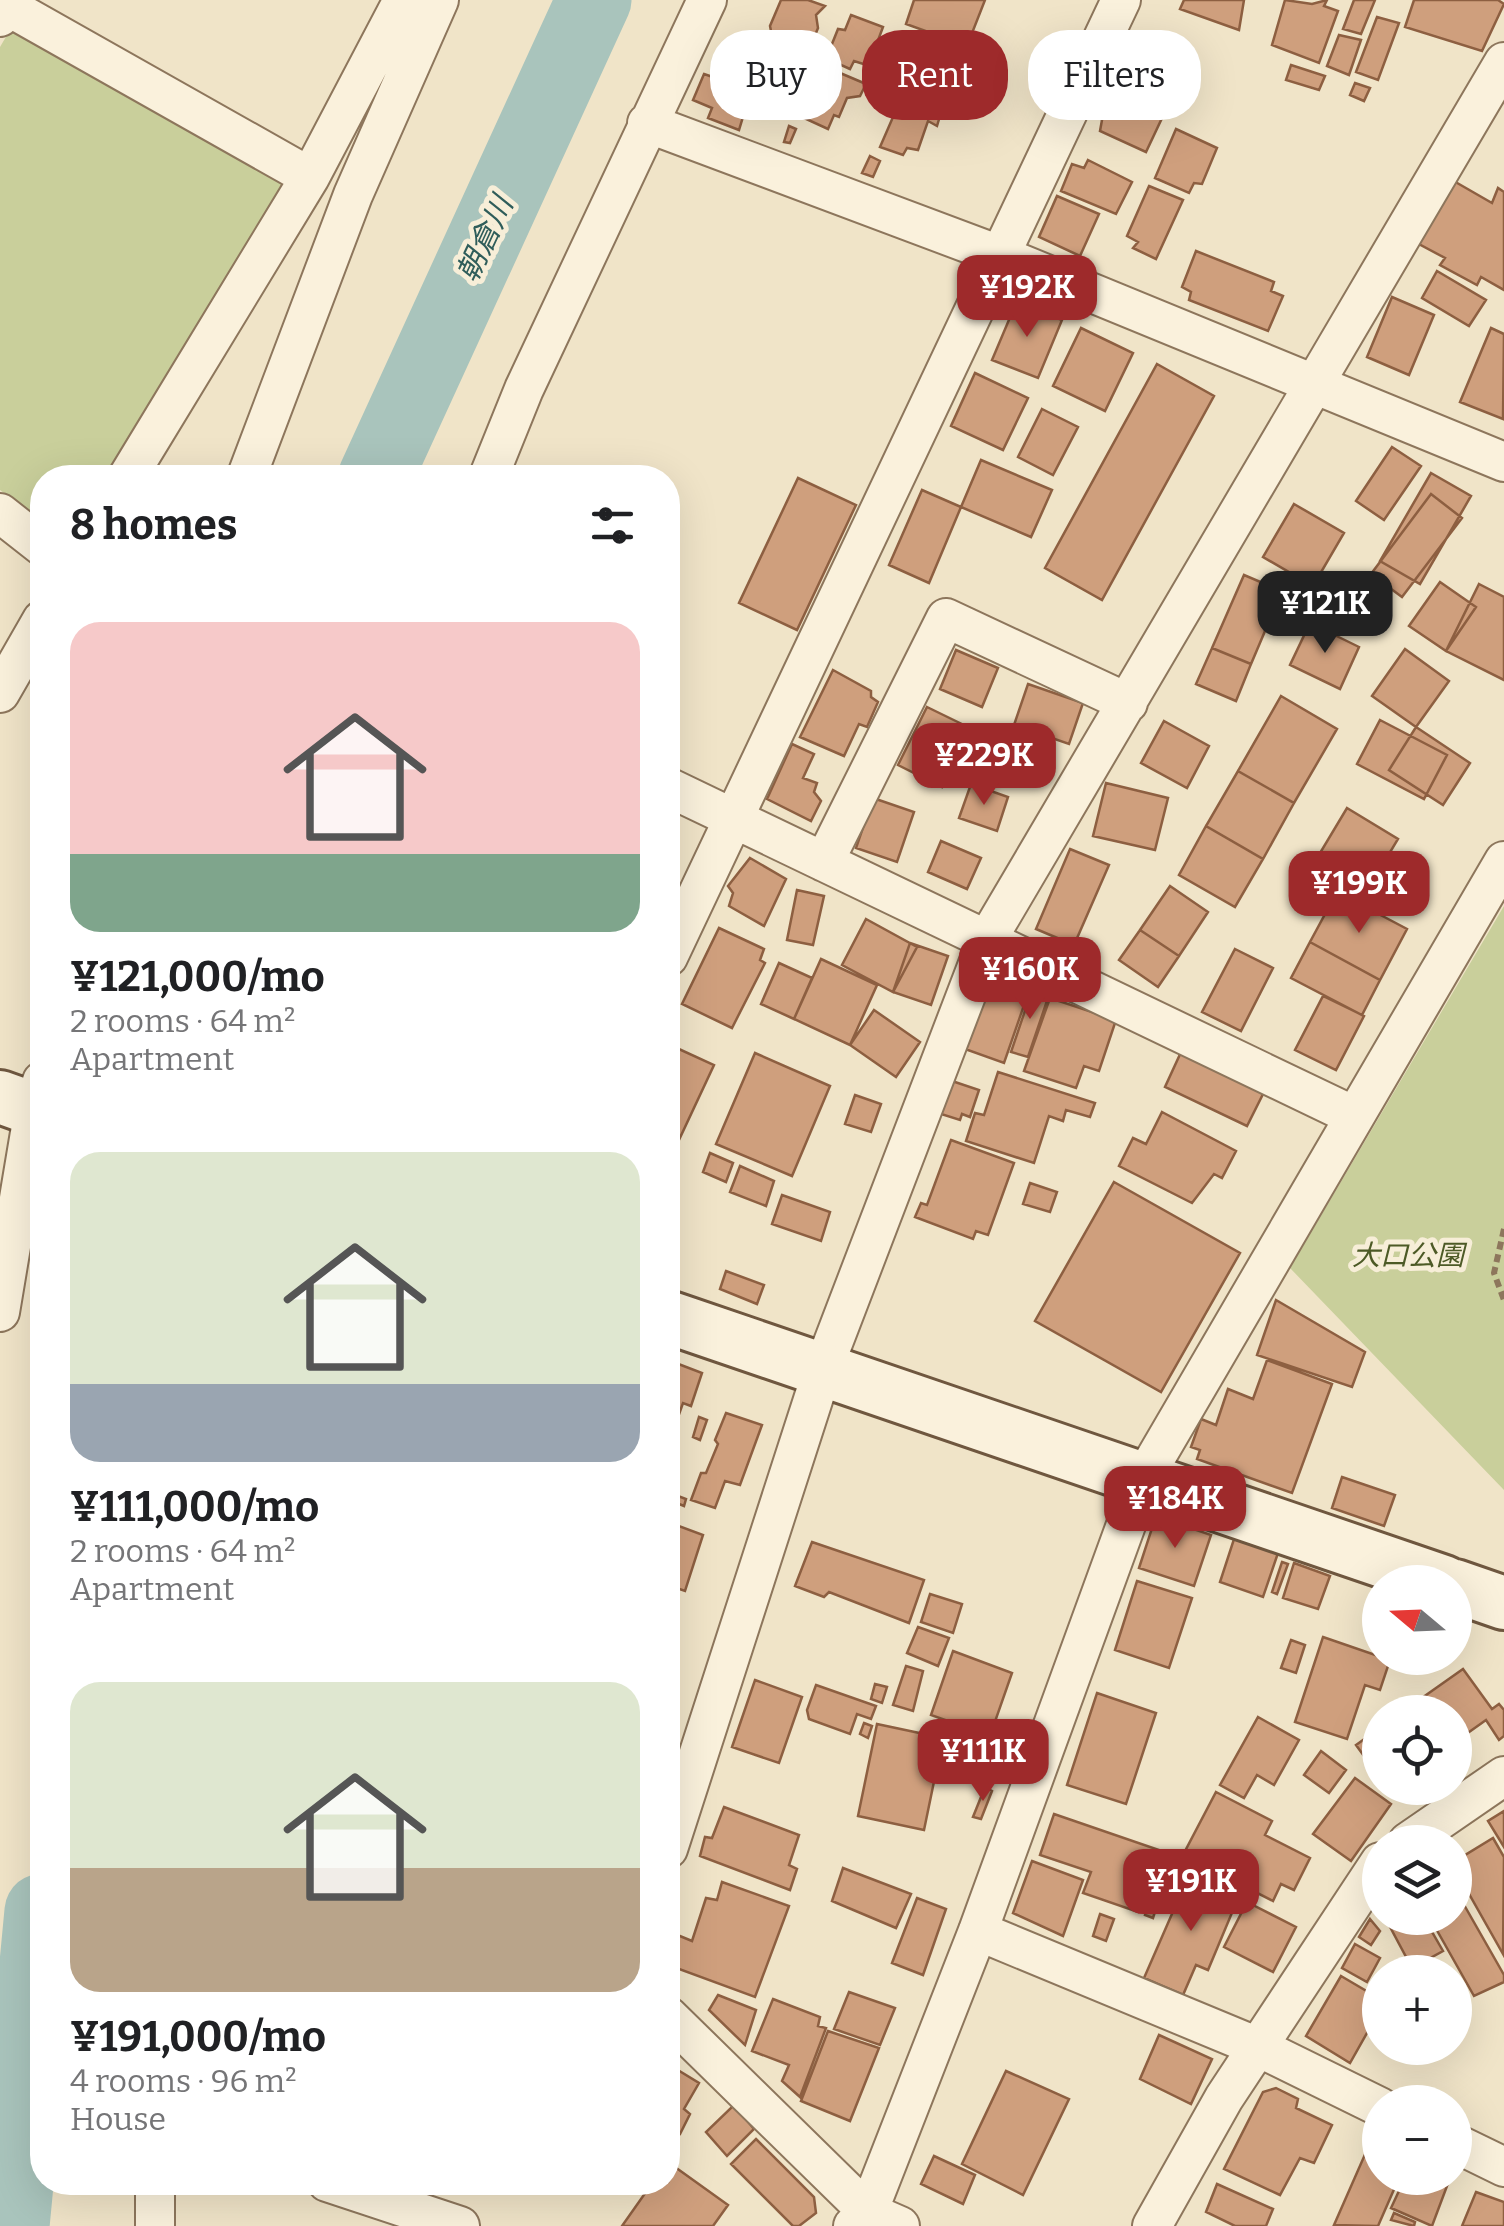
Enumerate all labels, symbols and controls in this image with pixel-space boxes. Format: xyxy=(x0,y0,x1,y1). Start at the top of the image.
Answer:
chip: Buy xyxy=(710,30,842,120)
chip: Rent xyxy=(862,30,1008,120)
chip: Filters xyxy=(1028,30,1201,120)
water label: 朝倉川 xyxy=(450,188,522,287)
pin: ¥192K xyxy=(957,255,1097,340)
text: ¥192K xyxy=(979,268,1075,306)
icon: filters xyxy=(585,498,640,553)
text: 8 homes xyxy=(70,500,238,550)
pin: ¥121K xyxy=(1255,571,1395,656)
text: ¥121K xyxy=(1280,584,1370,622)
icon: home xyxy=(265,687,445,867)
pin: ¥229K xyxy=(914,723,1054,808)
text: ¥229K xyxy=(934,736,1034,774)
pin: ¥199K xyxy=(1289,851,1429,936)
text: ¥199K xyxy=(1311,864,1407,902)
pin: ¥160K xyxy=(960,937,1100,1022)
text: ¥160K xyxy=(981,950,1079,988)
text: ¥121,000/mo xyxy=(70,952,325,1002)
text: 2 rooms · 64 m² xyxy=(70,1002,295,1040)
text: Apartment xyxy=(70,1040,234,1078)
icon: home xyxy=(265,1217,445,1397)
park label: 大口公園 xyxy=(1352,1239,1468,1272)
pin: ¥184K xyxy=(1105,1466,1245,1551)
text: ¥184K xyxy=(1126,1479,1224,1517)
text: ¥111,000/mo xyxy=(70,1482,319,1532)
text: 2 rooms · 64 m² xyxy=(70,1532,295,1570)
north arrow xyxy=(1362,1565,1472,1675)
map controls xyxy=(1362,1565,1472,2195)
text: Apartment xyxy=(70,1570,234,1608)
button: locate xyxy=(1362,1695,1472,1805)
pin: ¥111K xyxy=(913,1719,1053,1804)
text: ¥111K xyxy=(940,1732,1026,1770)
icon: home xyxy=(265,1747,445,1927)
button: layers xyxy=(1362,1825,1472,1935)
pin: ¥191K xyxy=(1121,1849,1261,1934)
text: ¥191K xyxy=(1145,1862,1237,1900)
button: + xyxy=(1362,1955,1472,2065)
text: ¥191,000/mo xyxy=(70,2012,326,2062)
text: 4 rooms · 96 m² xyxy=(70,2062,297,2100)
button: − xyxy=(1362,2085,1472,2195)
text: House xyxy=(70,2100,166,2138)

